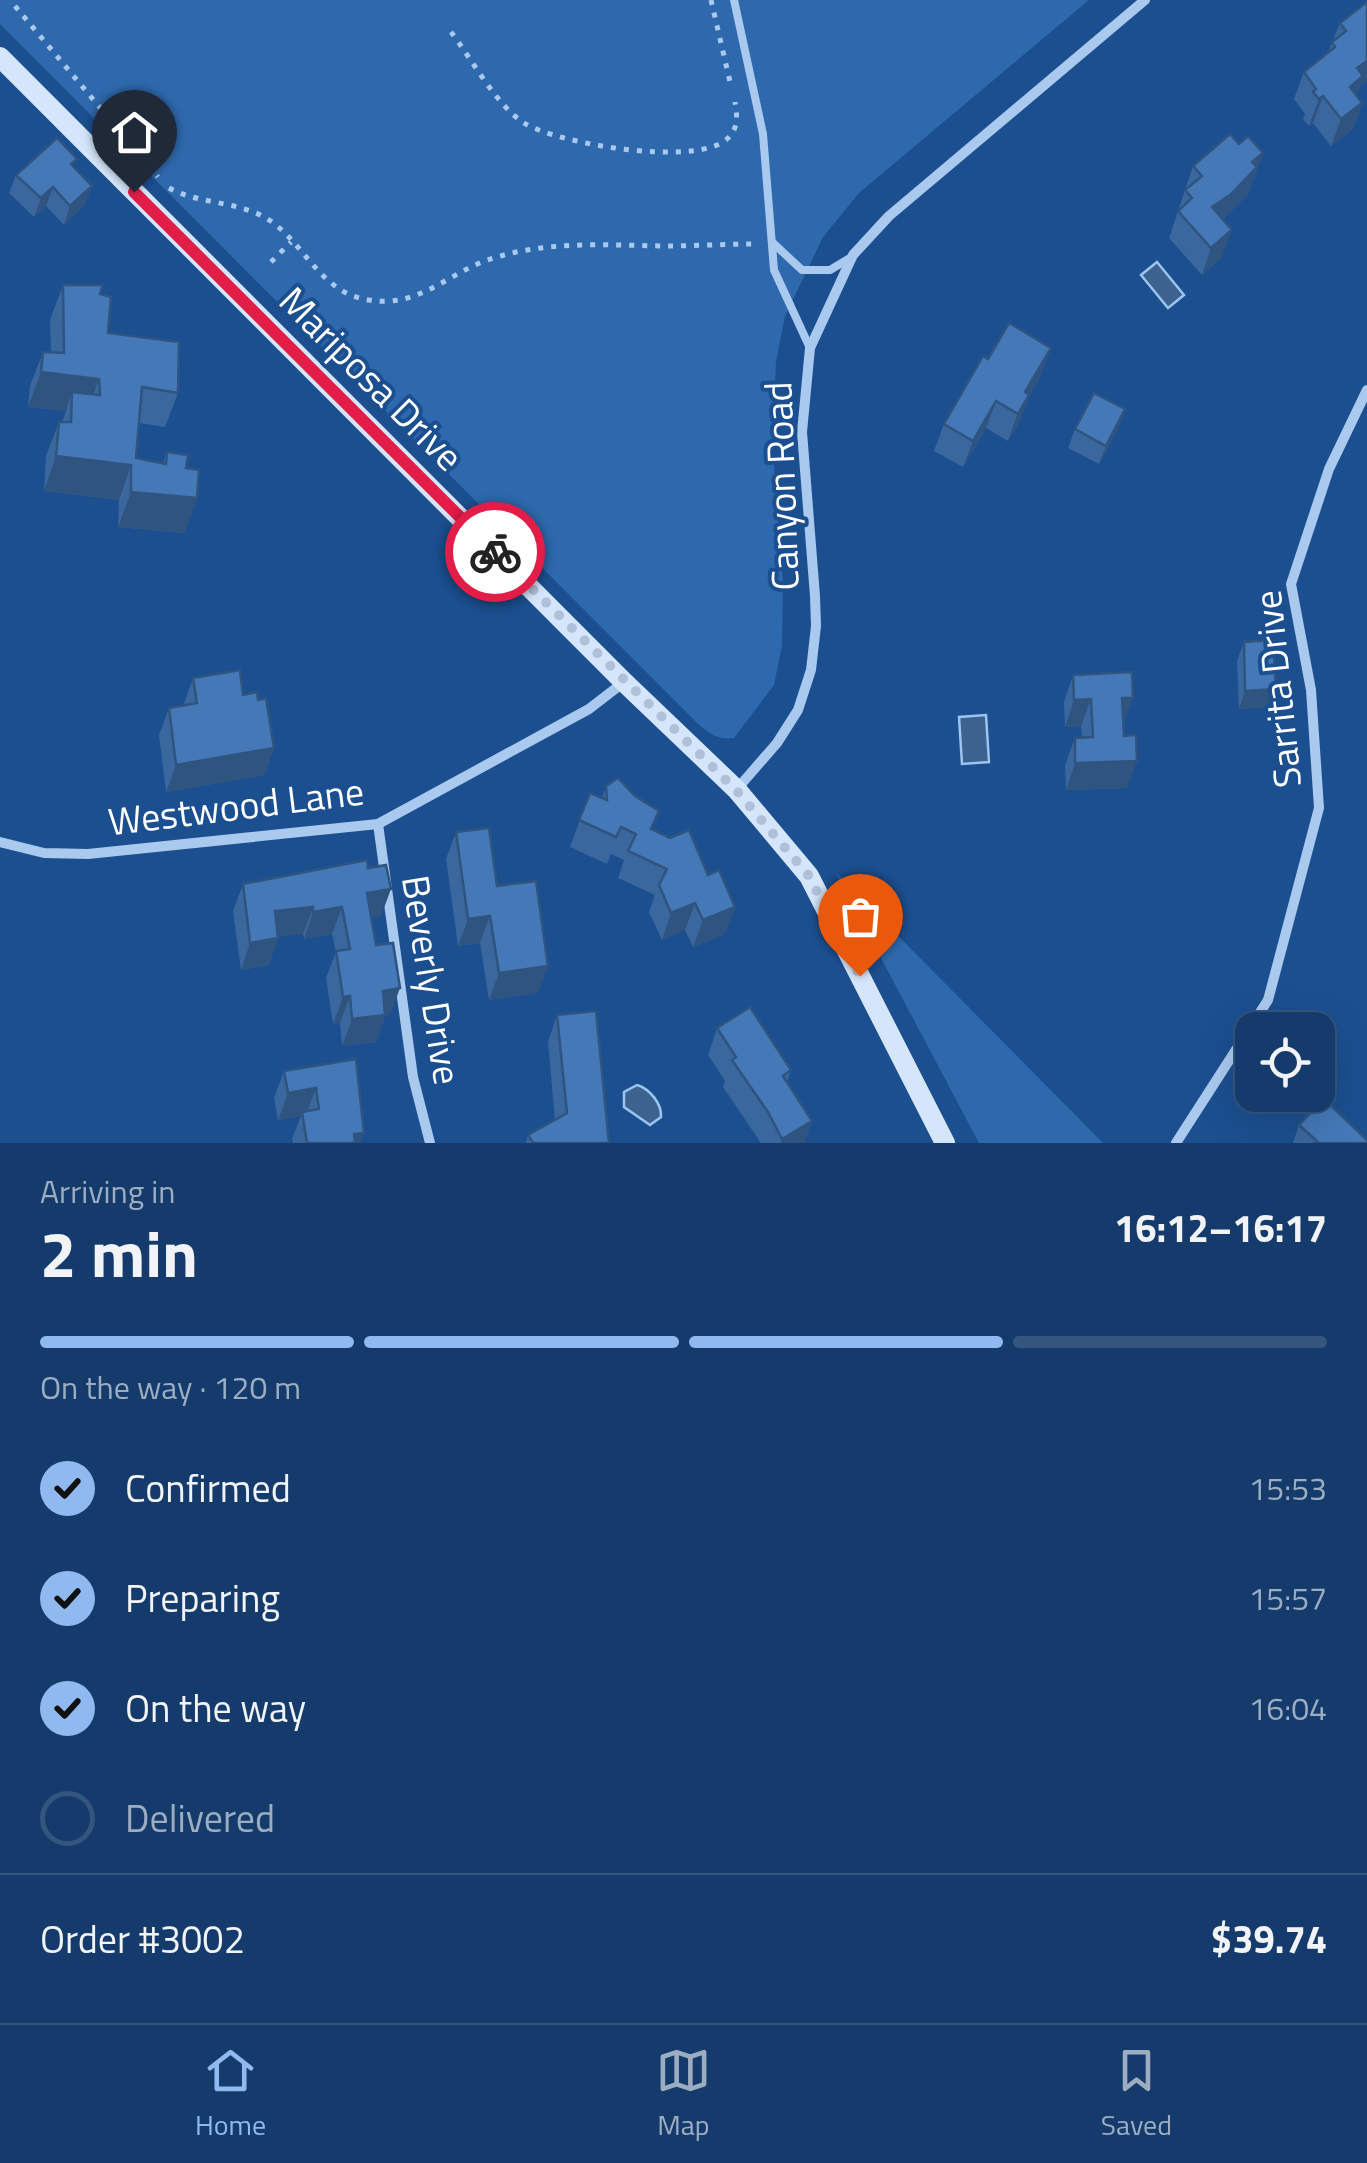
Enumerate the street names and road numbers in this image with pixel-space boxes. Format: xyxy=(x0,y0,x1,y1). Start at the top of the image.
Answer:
street label: Mariposa Drive xyxy=(266,273,477,484)
street label: Canyon Road xyxy=(748,381,814,591)
street label: Sarrita Drive xyxy=(1238,588,1316,791)
street label: Westwood Lane xyxy=(105,762,367,850)
street label: Beverly Drive xyxy=(387,871,477,1089)

